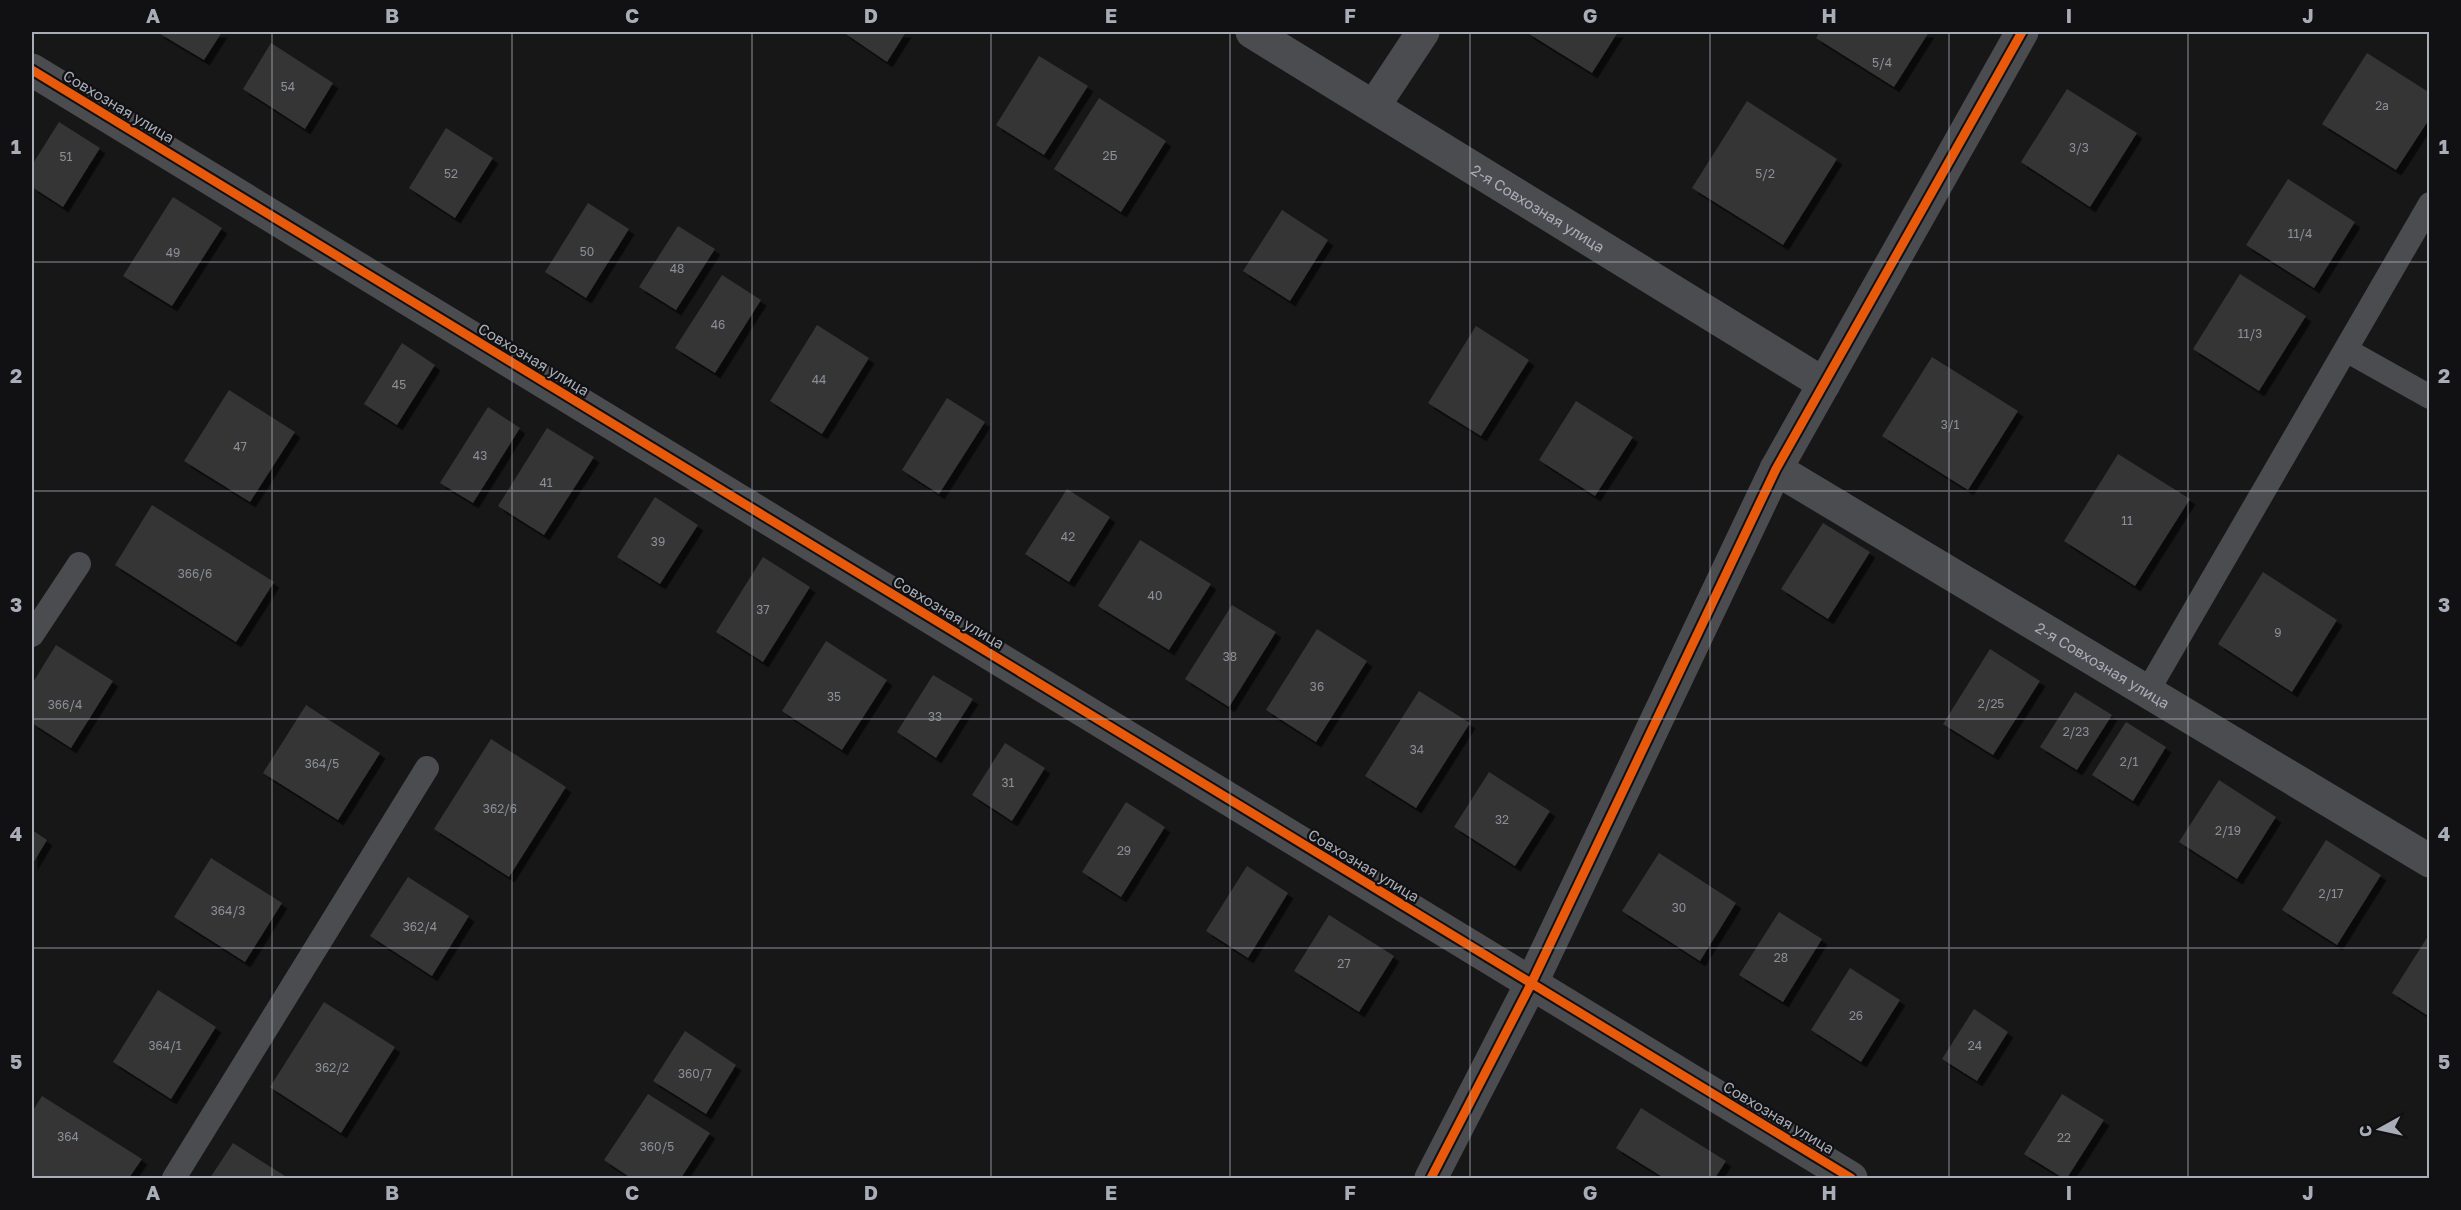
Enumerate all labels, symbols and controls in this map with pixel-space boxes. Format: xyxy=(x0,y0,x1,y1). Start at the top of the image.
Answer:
text: A xyxy=(146,3,160,27)
text: B xyxy=(385,3,399,27)
text: C xyxy=(625,3,639,27)
text: D xyxy=(864,3,878,27)
text: E xyxy=(1105,3,1117,27)
text: F xyxy=(1344,3,1356,27)
text: G xyxy=(1583,3,1597,27)
text: H xyxy=(1821,3,1837,27)
text: I xyxy=(2066,3,2072,27)
text: J xyxy=(2302,3,2314,27)
house number: 5/4 xyxy=(1872,55,1892,70)
street label: Совхозная улица xyxy=(60,66,178,146)
house number: 54 xyxy=(281,79,295,94)
house number: 2а xyxy=(2375,98,2389,113)
text: 1 xyxy=(11,134,21,158)
text: 1 xyxy=(2439,134,2449,158)
house number: 3/3 xyxy=(2069,140,2089,155)
house number: 2Б xyxy=(1103,148,1117,163)
house number: 51 xyxy=(60,149,73,164)
street label: 2-я Совхозная улица xyxy=(1468,160,1608,256)
house number: 52 xyxy=(444,166,458,181)
house number: 5/2 xyxy=(1755,166,1775,181)
house number: 11/4 xyxy=(2288,226,2312,241)
house number: 50 xyxy=(580,244,594,259)
house number: 49 xyxy=(166,245,180,260)
house number: 48 xyxy=(670,261,684,276)
house number: 46 xyxy=(711,317,725,332)
street label: Совхозная улица xyxy=(475,319,593,399)
house number: 11/3 xyxy=(2238,326,2262,341)
text: 2 xyxy=(10,363,22,387)
text: 2 xyxy=(2438,363,2450,387)
house number: 44 xyxy=(812,372,826,387)
house number: 45 xyxy=(392,377,406,392)
house number: 3/1 xyxy=(1941,417,1959,432)
house number: 47 xyxy=(233,439,247,454)
house number: 43 xyxy=(473,448,487,463)
house number: 41 xyxy=(539,475,553,490)
house number: 11 xyxy=(2121,513,2133,528)
house number: 42 xyxy=(1061,529,1075,544)
house number: 39 xyxy=(651,534,665,549)
house number: 366/6 xyxy=(178,566,212,581)
street label: Совхозная улица xyxy=(890,572,1008,652)
house number: 40 xyxy=(1148,588,1162,603)
text: 3 xyxy=(10,592,22,616)
text: 3 xyxy=(2438,592,2450,616)
house number: 37 xyxy=(756,602,770,617)
street label: 2-я Совхозная улица xyxy=(2033,618,2173,712)
house number: 9 xyxy=(2274,625,2282,640)
house number: 38 xyxy=(1223,649,1237,664)
house number: 36 xyxy=(1310,679,1324,694)
house number: 35 xyxy=(827,689,841,704)
house number: 2/25 xyxy=(1978,696,2004,711)
house number: 366/4 xyxy=(48,697,82,712)
house number: 33 xyxy=(928,709,942,724)
house number: 2/23 xyxy=(2063,724,2089,739)
house number: 34 xyxy=(1410,742,1424,757)
house number: 2/1 xyxy=(2120,754,2138,769)
house number: 364/5 xyxy=(305,756,339,771)
house number: 31 xyxy=(1002,775,1015,790)
house number: 362/6 xyxy=(483,801,517,816)
house number: 32 xyxy=(1495,812,1509,827)
text: 4 xyxy=(10,821,22,845)
text: 4 xyxy=(2438,821,2450,845)
house number: 2/19 xyxy=(2215,823,2241,838)
street label: Совхозная улица xyxy=(1305,825,1423,905)
house number: 29 xyxy=(1117,843,1131,858)
house number: 2/17 xyxy=(2319,886,2343,901)
house number: 30 xyxy=(1672,900,1686,915)
house number: 364/3 xyxy=(211,903,245,918)
house number: 362/4 xyxy=(403,919,437,934)
house number: 28 xyxy=(1774,950,1788,965)
house number: 27 xyxy=(1337,956,1351,971)
house number: 26 xyxy=(1849,1008,1863,1023)
house number: 364/1 xyxy=(148,1038,182,1053)
house number: 24 xyxy=(1968,1038,1982,1053)
text: 5 xyxy=(10,1049,22,1073)
text: 5 xyxy=(2438,1049,2450,1073)
house number: 362/2 xyxy=(315,1060,349,1075)
house number: 360/7 xyxy=(678,1066,712,1081)
street label: Совхозная улица xyxy=(1720,1077,1838,1157)
north arrow xyxy=(2350,1099,2410,1159)
text: С xyxy=(2354,1124,2376,1138)
house number: 364 xyxy=(57,1129,79,1144)
house number: 22 xyxy=(2057,1130,2071,1145)
house number: 360/5 xyxy=(640,1139,674,1154)
text: A xyxy=(146,1180,160,1204)
text: B xyxy=(385,1180,399,1204)
text: C xyxy=(625,1180,639,1204)
text: D xyxy=(864,1180,878,1204)
text: E xyxy=(1105,1180,1117,1204)
text: F xyxy=(1344,1180,1356,1204)
text: G xyxy=(1583,1180,1597,1204)
text: H xyxy=(1821,1180,1837,1204)
text: I xyxy=(2066,1180,2072,1204)
text: J xyxy=(2302,1180,2314,1204)

